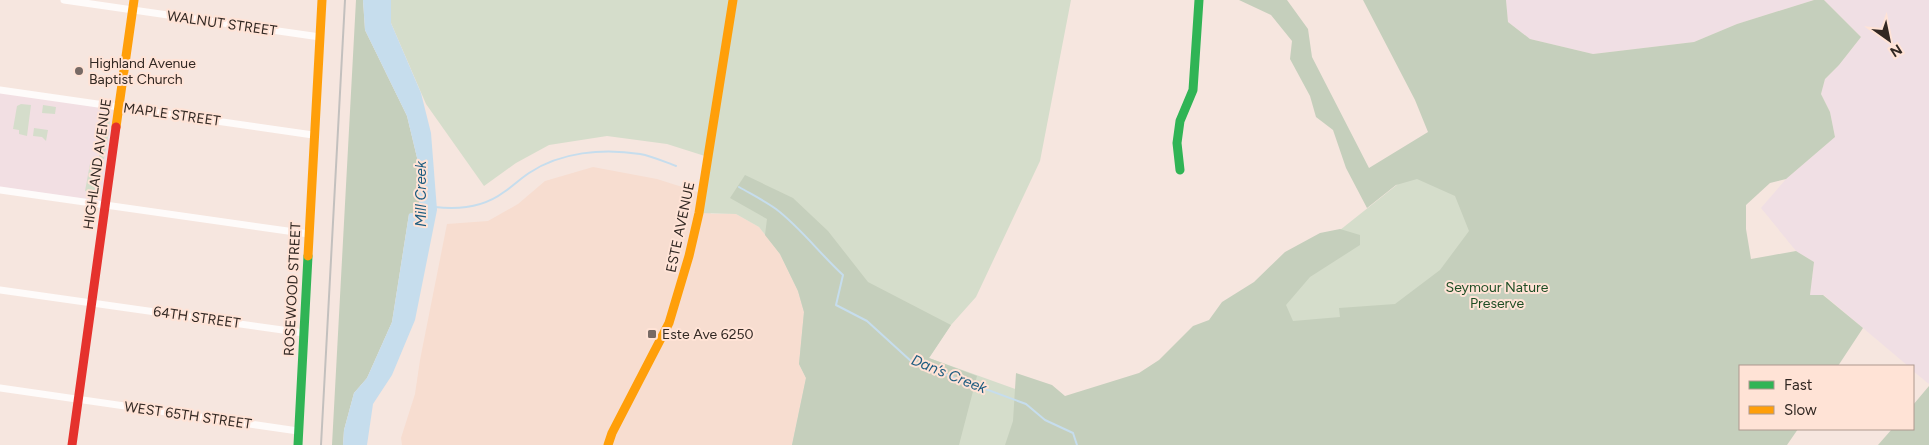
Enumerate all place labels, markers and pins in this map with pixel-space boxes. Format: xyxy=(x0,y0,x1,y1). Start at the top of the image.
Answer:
place label: Highland Avenue Baptist Church xyxy=(89,55,196,88)
marker: Highland Avenue Baptist Church xyxy=(73,65,85,77)
place label: Este Ave 6250 xyxy=(662,326,754,343)
marker: Este Ave 6250 xyxy=(646,328,658,340)

